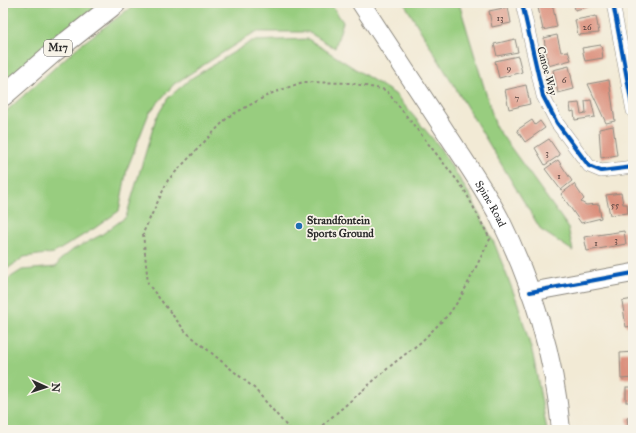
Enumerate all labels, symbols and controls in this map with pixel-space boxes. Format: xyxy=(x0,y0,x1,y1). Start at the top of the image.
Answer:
house number: 13 xyxy=(496,12,504,23)
house number: 26 xyxy=(582,21,592,32)
road number: M17 xyxy=(44,40,72,56)
street label: Canoe Way xyxy=(534,45,560,98)
house number: 9 xyxy=(507,62,512,73)
house number: 6 xyxy=(562,74,567,85)
house number: 7 xyxy=(515,92,520,103)
house number: 3 xyxy=(545,147,549,158)
house number: 1 xyxy=(557,170,561,181)
street label: Spine Road xyxy=(473,178,509,229)
house number: 55 xyxy=(611,199,620,210)
place label: Strandfontein Sports Ground xyxy=(307,214,374,241)
marker: Strandfontein Sports Ground xyxy=(294,221,304,231)
house number: 3 xyxy=(614,234,618,245)
house number: 1 xyxy=(594,237,598,248)
north arrow xyxy=(26,367,66,407)
text: N xyxy=(49,382,62,393)

